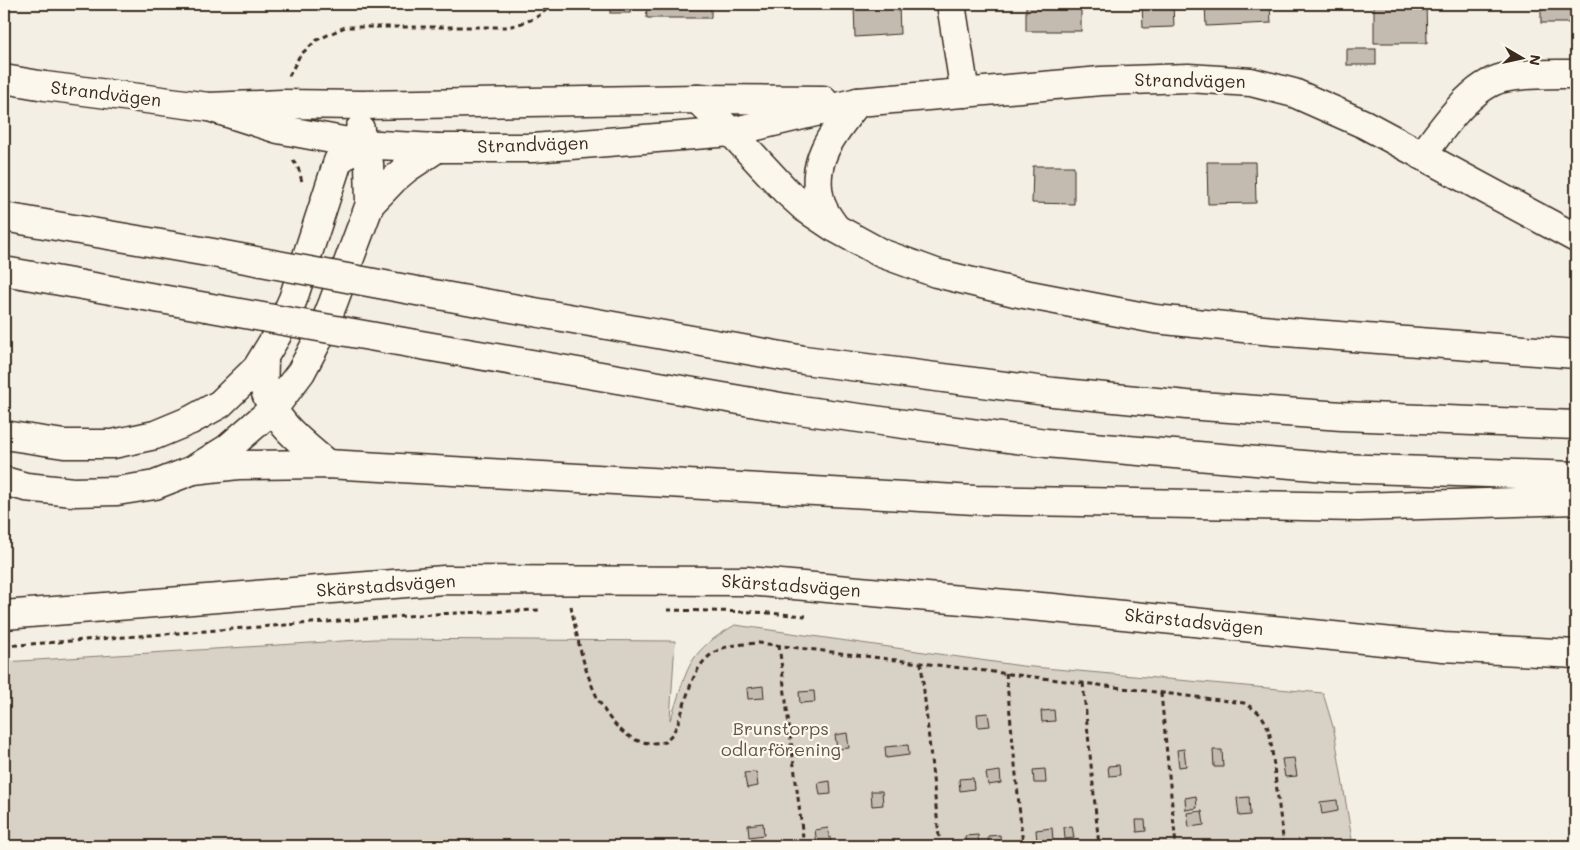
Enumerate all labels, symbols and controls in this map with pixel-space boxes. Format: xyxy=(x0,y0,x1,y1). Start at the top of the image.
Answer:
north arrow xyxy=(1498,32,1548,82)
text: N xyxy=(1525,53,1546,67)
street label: Strandvägen xyxy=(1134,67,1246,93)
street label: Strandvägen xyxy=(49,74,163,112)
street label: Strandvägen xyxy=(477,130,589,158)
street label: Skärstadsvägen xyxy=(315,568,456,602)
street label: Skärstadsvägen xyxy=(721,568,862,602)
street label: Skärstadsvägen xyxy=(1123,602,1265,640)
park label: Brunstorps odlarförening xyxy=(721,716,841,761)

